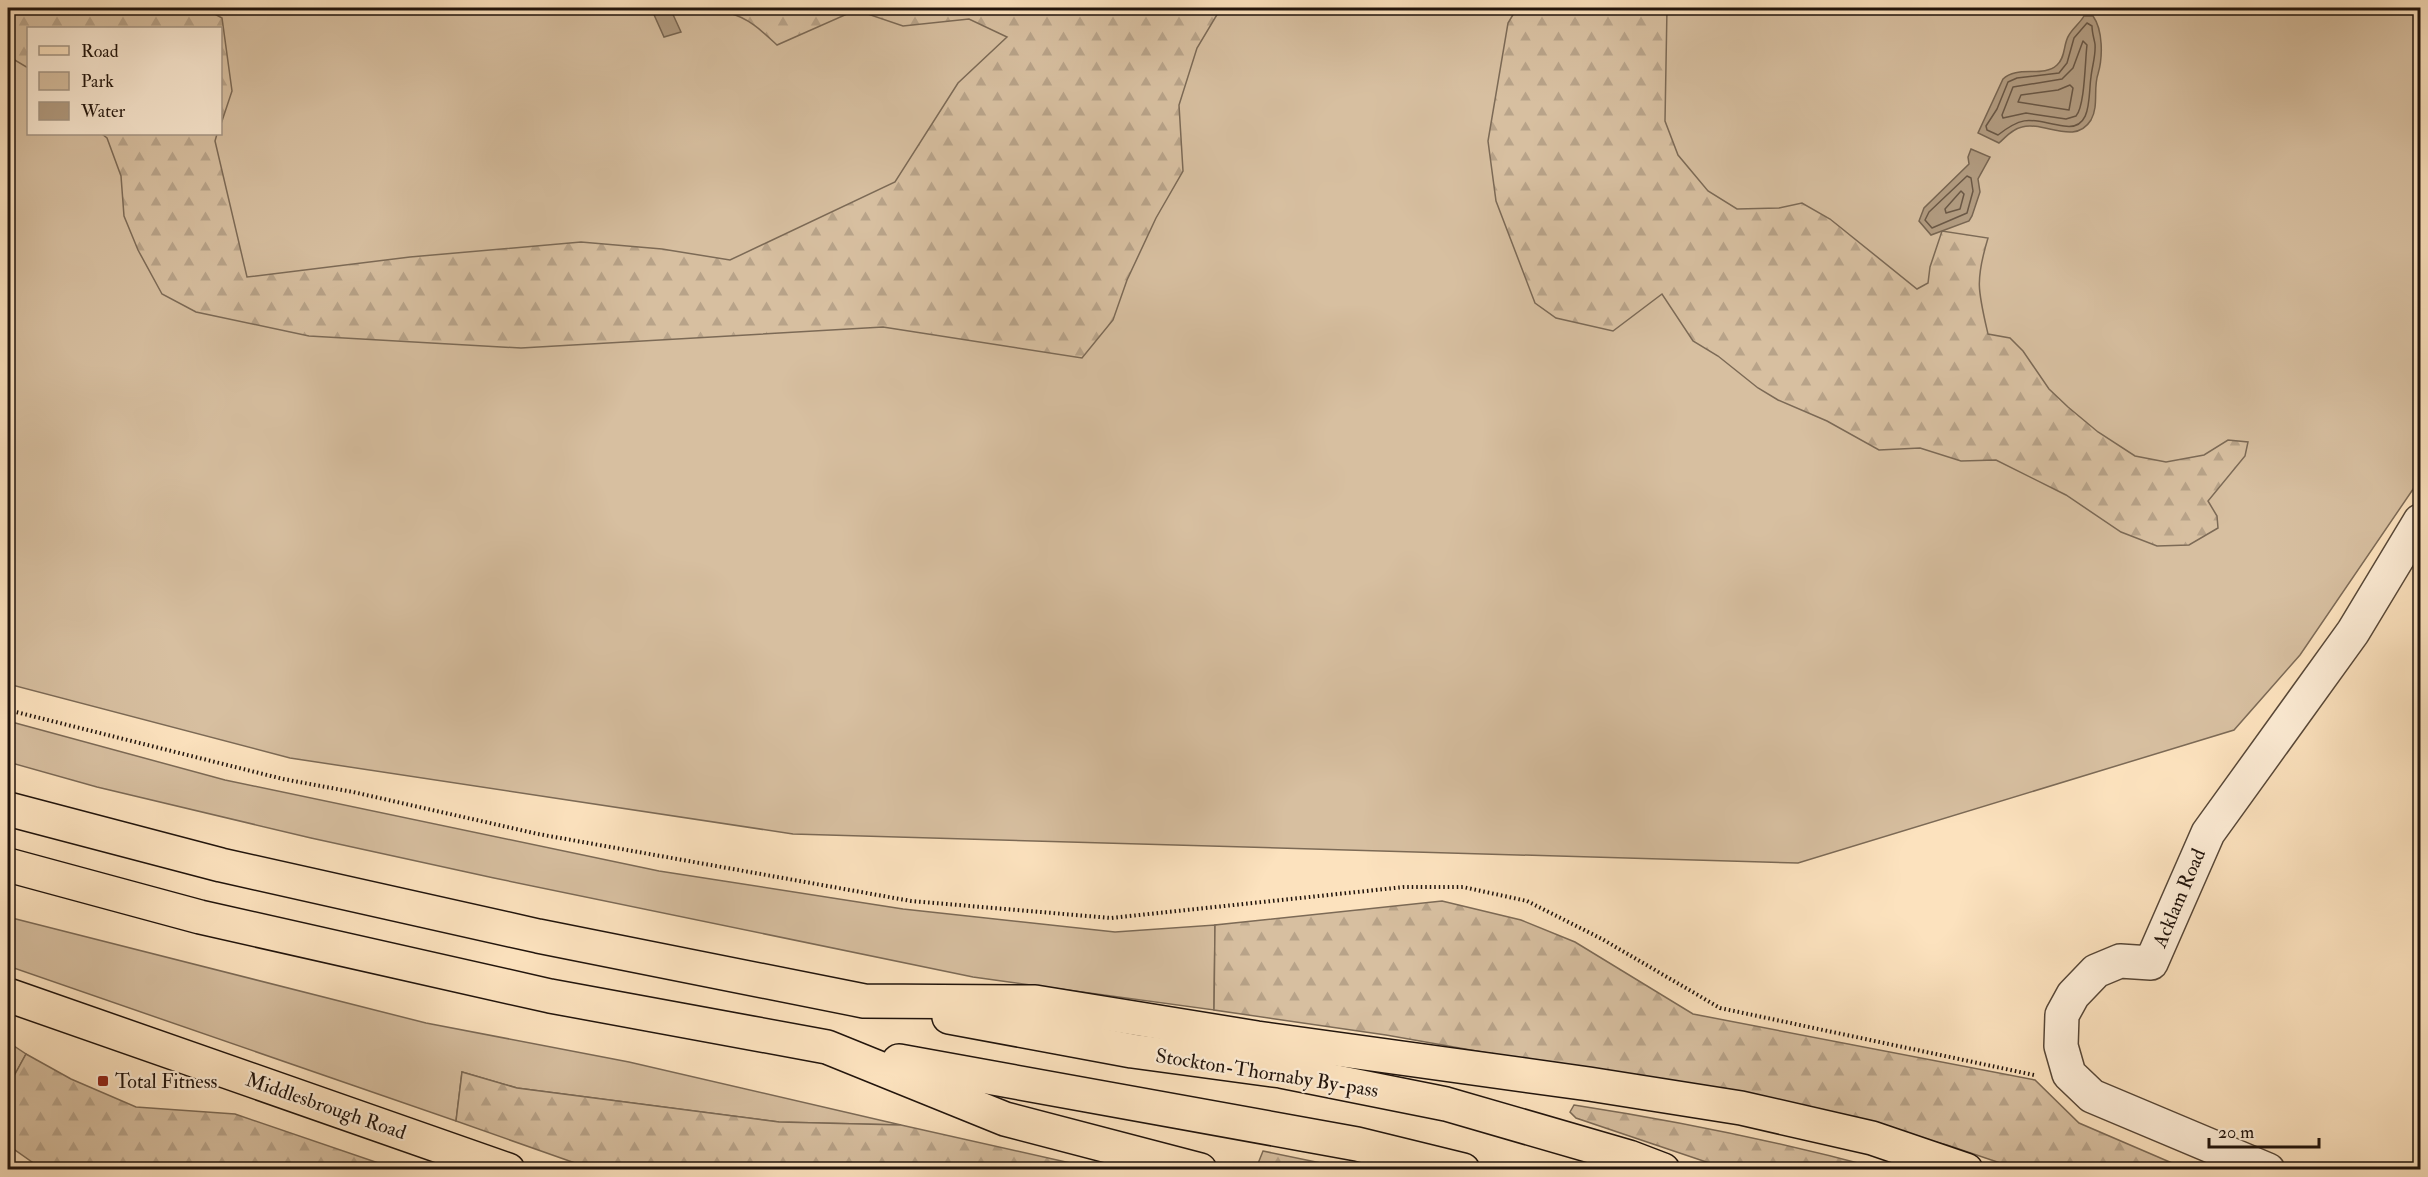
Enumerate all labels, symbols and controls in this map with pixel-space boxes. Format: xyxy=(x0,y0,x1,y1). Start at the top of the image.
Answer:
legend xyxy=(27,27,222,135)
text: Road xyxy=(81,40,119,63)
text: Park xyxy=(81,70,114,93)
text: Water xyxy=(80,100,125,123)
street label: Acklam Road xyxy=(2147,845,2211,952)
street label: Stockton-Thornaby By-pass xyxy=(1154,1043,1380,1104)
street label: Middlesbrough Road xyxy=(243,1067,410,1145)
place label: Total Fitness xyxy=(115,1069,218,1094)
marker: Total Fitness xyxy=(96,1074,110,1088)
scale bar xyxy=(2209,1111,2318,1149)
text: 20 m xyxy=(2218,1121,2254,1144)

